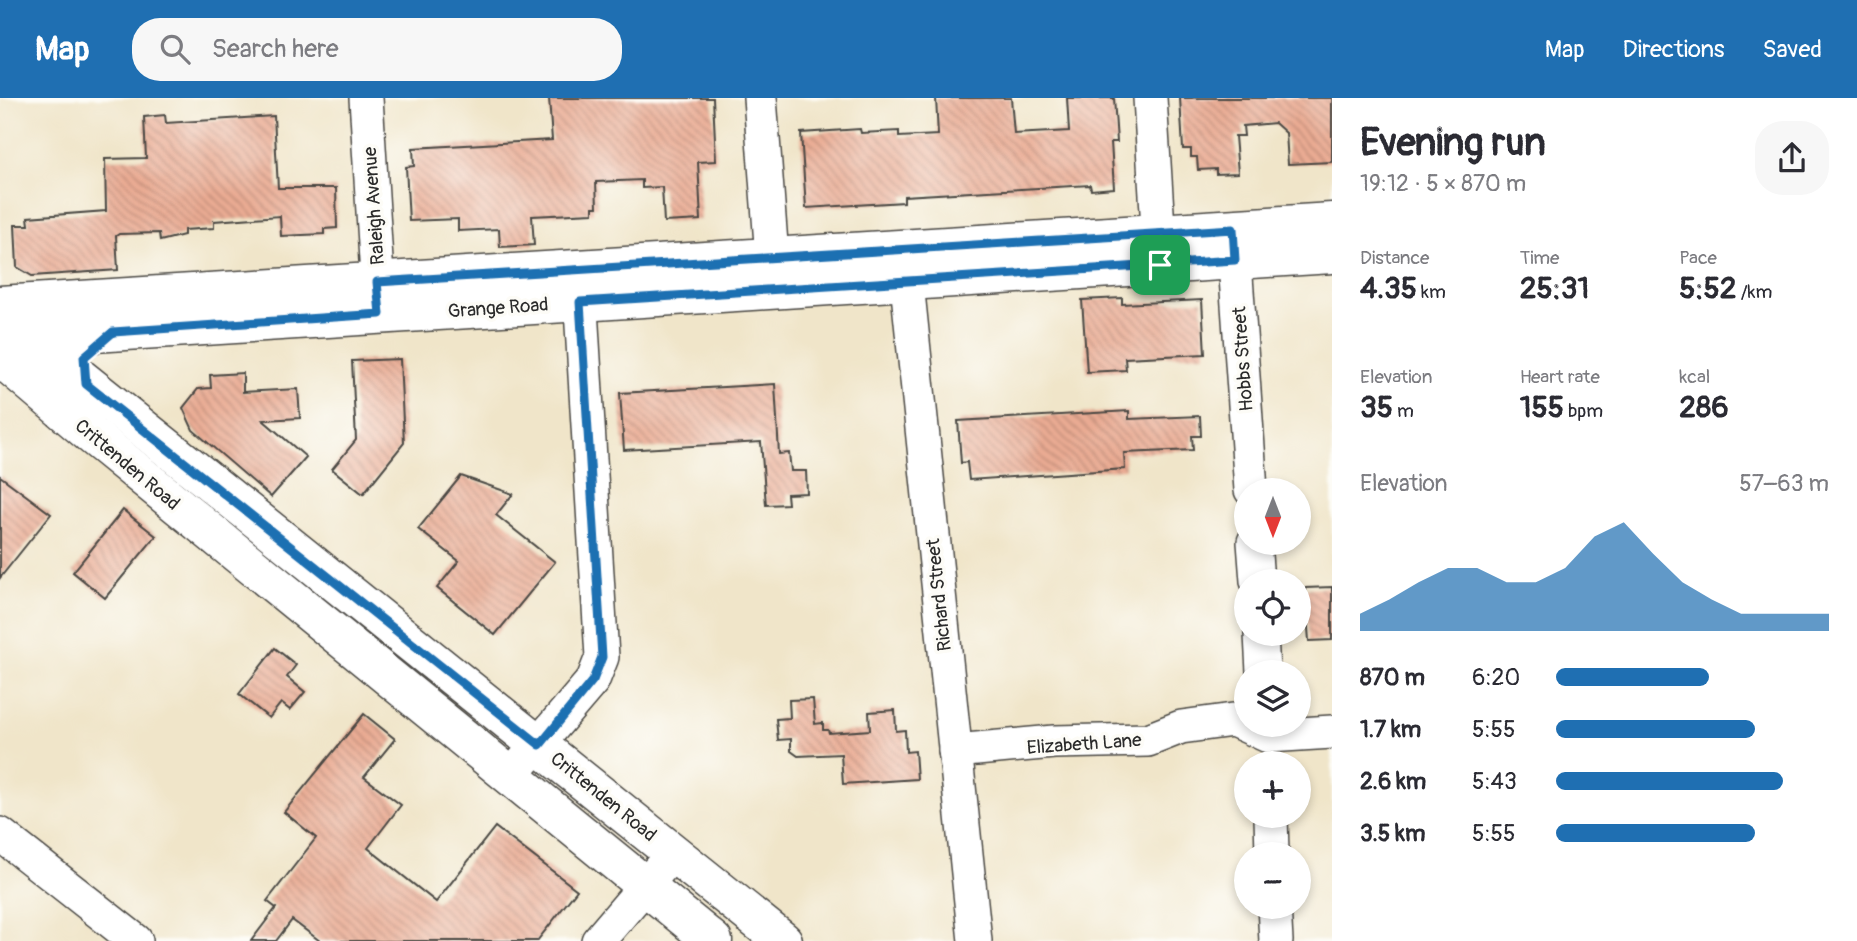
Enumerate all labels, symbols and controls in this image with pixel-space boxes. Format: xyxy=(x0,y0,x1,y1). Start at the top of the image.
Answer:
search box xyxy=(132,18,622,81)
text: Map xyxy=(35,29,90,70)
icon: search xyxy=(156,30,194,68)
text: Search here xyxy=(212,33,339,65)
text: Map xyxy=(1545,35,1585,64)
text: Directions xyxy=(1623,35,1724,64)
text: Saved xyxy=(1762,35,1822,64)
text: Evening run xyxy=(1360,119,1546,167)
button: share xyxy=(1755,121,1829,195)
street label: Raleigh Avenue xyxy=(358,145,390,266)
text: 19:12 · 5 × 870 m xyxy=(1360,169,1526,198)
pin xyxy=(1130,235,1190,295)
icon: arrive xyxy=(1141,246,1179,284)
text: Distance xyxy=(1360,246,1429,270)
text: Time xyxy=(1520,246,1559,270)
text: Pace xyxy=(1679,246,1717,270)
text: 4.35 xyxy=(1360,270,1417,307)
text: 25:31 xyxy=(1520,270,1589,307)
text: 5:52 xyxy=(1679,270,1737,307)
text: km xyxy=(1417,280,1446,304)
text: /km xyxy=(1737,280,1772,304)
street label: Grange Road xyxy=(447,293,549,323)
street label: Hobbs Street xyxy=(1227,305,1259,412)
text: Elevation xyxy=(1360,365,1432,389)
text: Heart rate xyxy=(1520,365,1600,389)
text: kcal xyxy=(1679,365,1710,389)
text: 35 xyxy=(1360,389,1393,426)
text: 155 xyxy=(1520,389,1564,426)
text: 286 xyxy=(1679,389,1729,426)
text: m xyxy=(1393,399,1414,423)
text: bpm xyxy=(1564,399,1603,423)
street label: Crittenden Road xyxy=(70,414,185,516)
text: Elevation xyxy=(1360,469,1448,498)
text: 57–63 m xyxy=(1739,469,1829,498)
north arrow xyxy=(1234,478,1311,555)
map controls xyxy=(1234,478,1311,919)
street label: Richard Street xyxy=(921,537,957,652)
button: locate xyxy=(1234,569,1311,646)
button: layers xyxy=(1234,660,1311,737)
text: 870 m xyxy=(1360,663,1425,692)
text: 6:20 xyxy=(1472,663,1520,692)
text: 1.7 km xyxy=(1360,715,1421,744)
text: 5:55 xyxy=(1472,715,1516,744)
street label: Elizabeth Lane xyxy=(1026,728,1143,760)
street label: Crittenden Road xyxy=(545,747,661,847)
button: + xyxy=(1234,751,1311,828)
text: 2.6 km xyxy=(1360,767,1426,796)
text: 5:43 xyxy=(1472,767,1517,796)
text: 3.5 km xyxy=(1360,819,1425,848)
text: 5:55 xyxy=(1472,819,1516,848)
button: − xyxy=(1234,842,1311,919)

